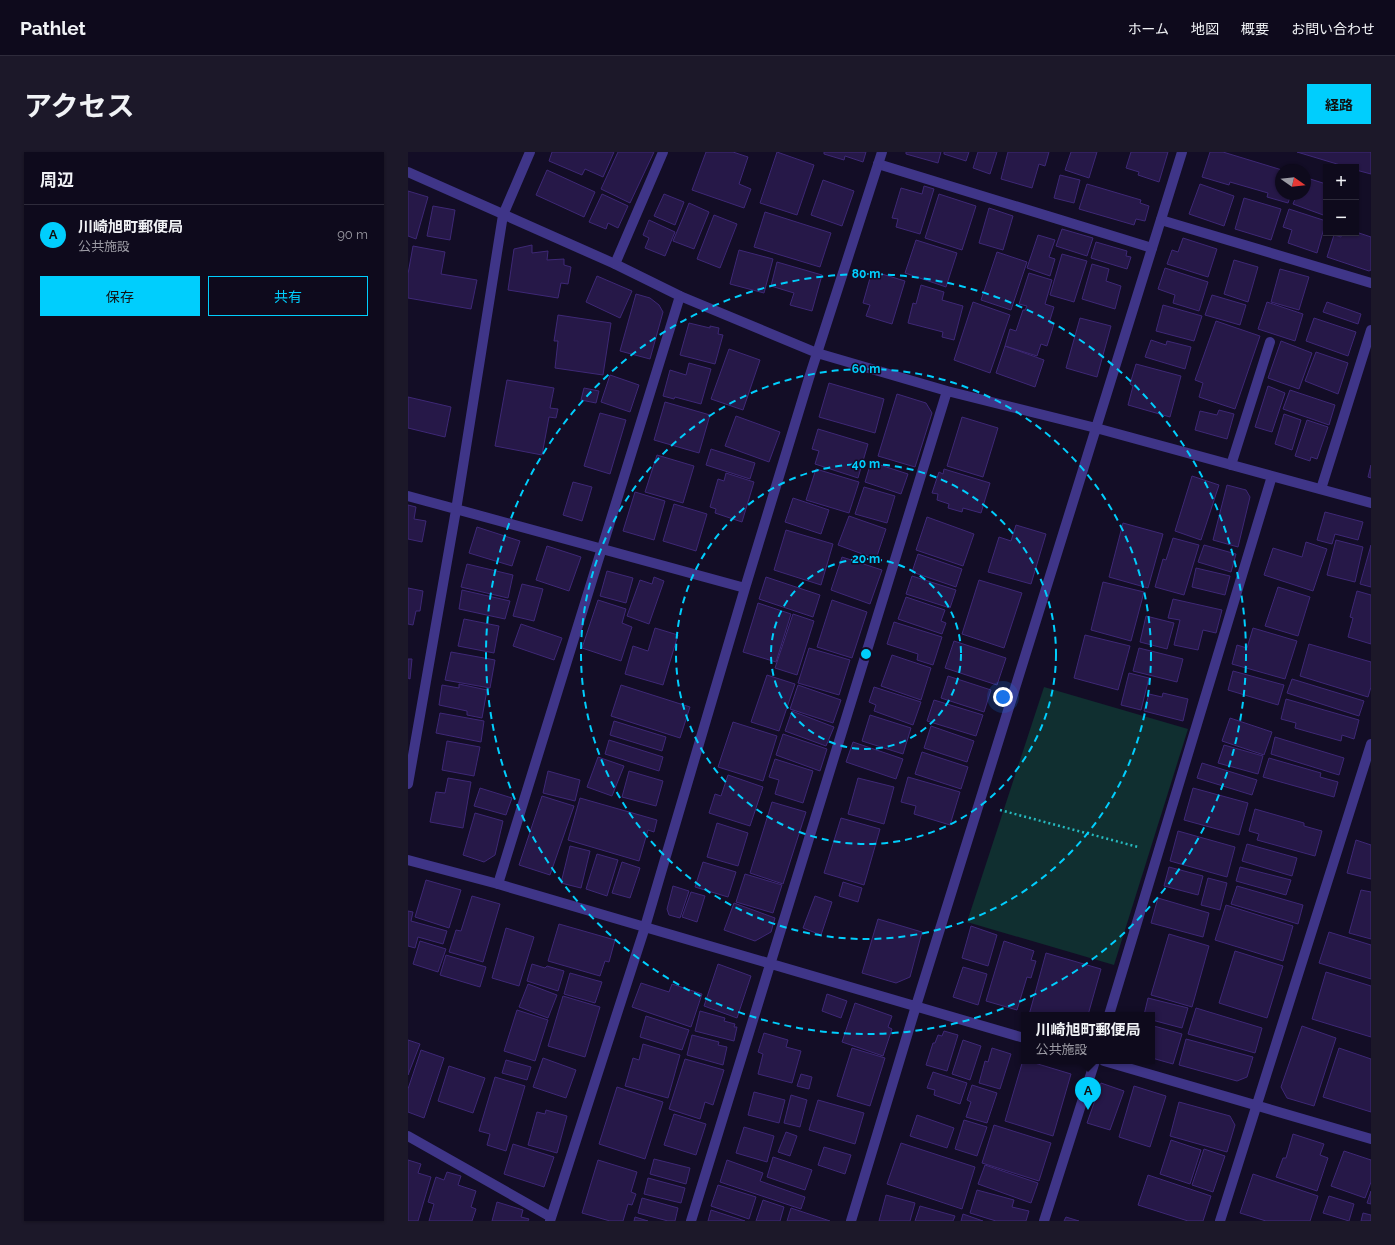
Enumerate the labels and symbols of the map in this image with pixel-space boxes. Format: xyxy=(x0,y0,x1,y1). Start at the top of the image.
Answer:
north arrow xyxy=(1275,164,1311,200)
text: 80 m xyxy=(852,267,880,281)
text: 60 m xyxy=(852,362,880,376)
text: 40 m xyxy=(852,457,880,471)
text: 20 m xyxy=(852,552,880,566)
centre of rings xyxy=(859,647,873,661)
your location xyxy=(993,687,1013,707)
pin: A xyxy=(1075,1077,1101,1110)

